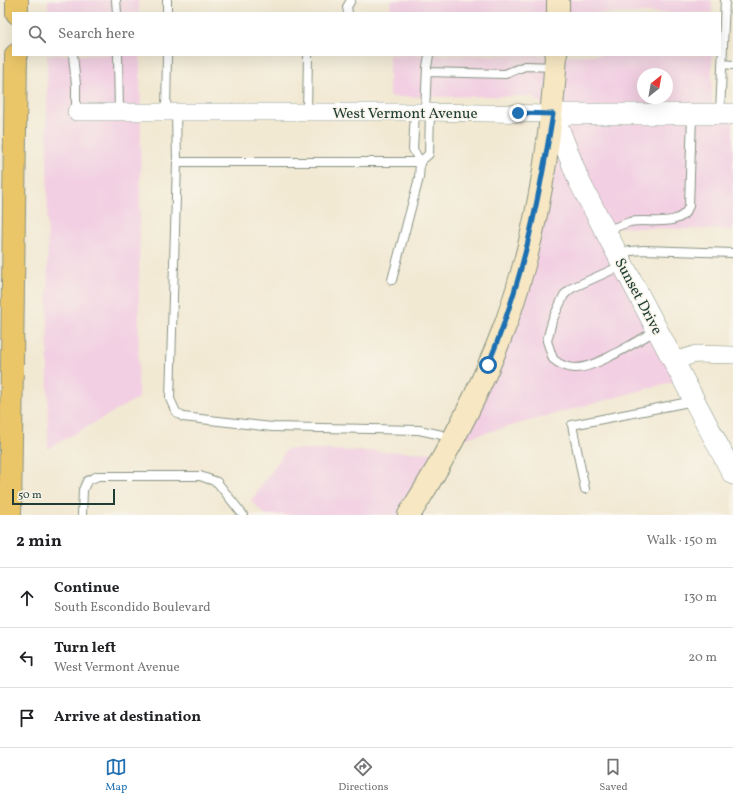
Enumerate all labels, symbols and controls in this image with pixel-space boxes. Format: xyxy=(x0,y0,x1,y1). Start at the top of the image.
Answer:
search box xyxy=(12,12,721,56)
icon: search xyxy=(26,23,48,45)
text: Search here xyxy=(58,24,135,45)
north arrow xyxy=(637,68,673,104)
street label: West Vermont Avenue xyxy=(333,104,478,125)
route end xyxy=(509,104,527,122)
street label: Sunset Drive xyxy=(609,255,667,339)
route start xyxy=(479,356,497,374)
scale bar xyxy=(12,487,115,506)
text: 50 m xyxy=(18,488,42,503)
text: 2 min xyxy=(16,530,62,553)
text: Walk · 150 m xyxy=(647,532,717,550)
text: Continue xyxy=(54,578,119,599)
icon: ahead xyxy=(16,587,38,609)
text: 130 m xyxy=(684,589,717,607)
text: South Escondido Boulevard xyxy=(54,599,211,617)
text: Turn left xyxy=(54,638,116,659)
icon: left xyxy=(16,647,38,669)
text: 20 m xyxy=(688,649,717,667)
text: West Vermont Avenue xyxy=(54,659,180,677)
icon: arrive xyxy=(16,707,38,729)
text: Arrive at destination xyxy=(54,707,201,728)
tab: Map xyxy=(105,756,127,795)
tab: Directions xyxy=(338,756,389,795)
tab: Saved xyxy=(599,756,628,795)

